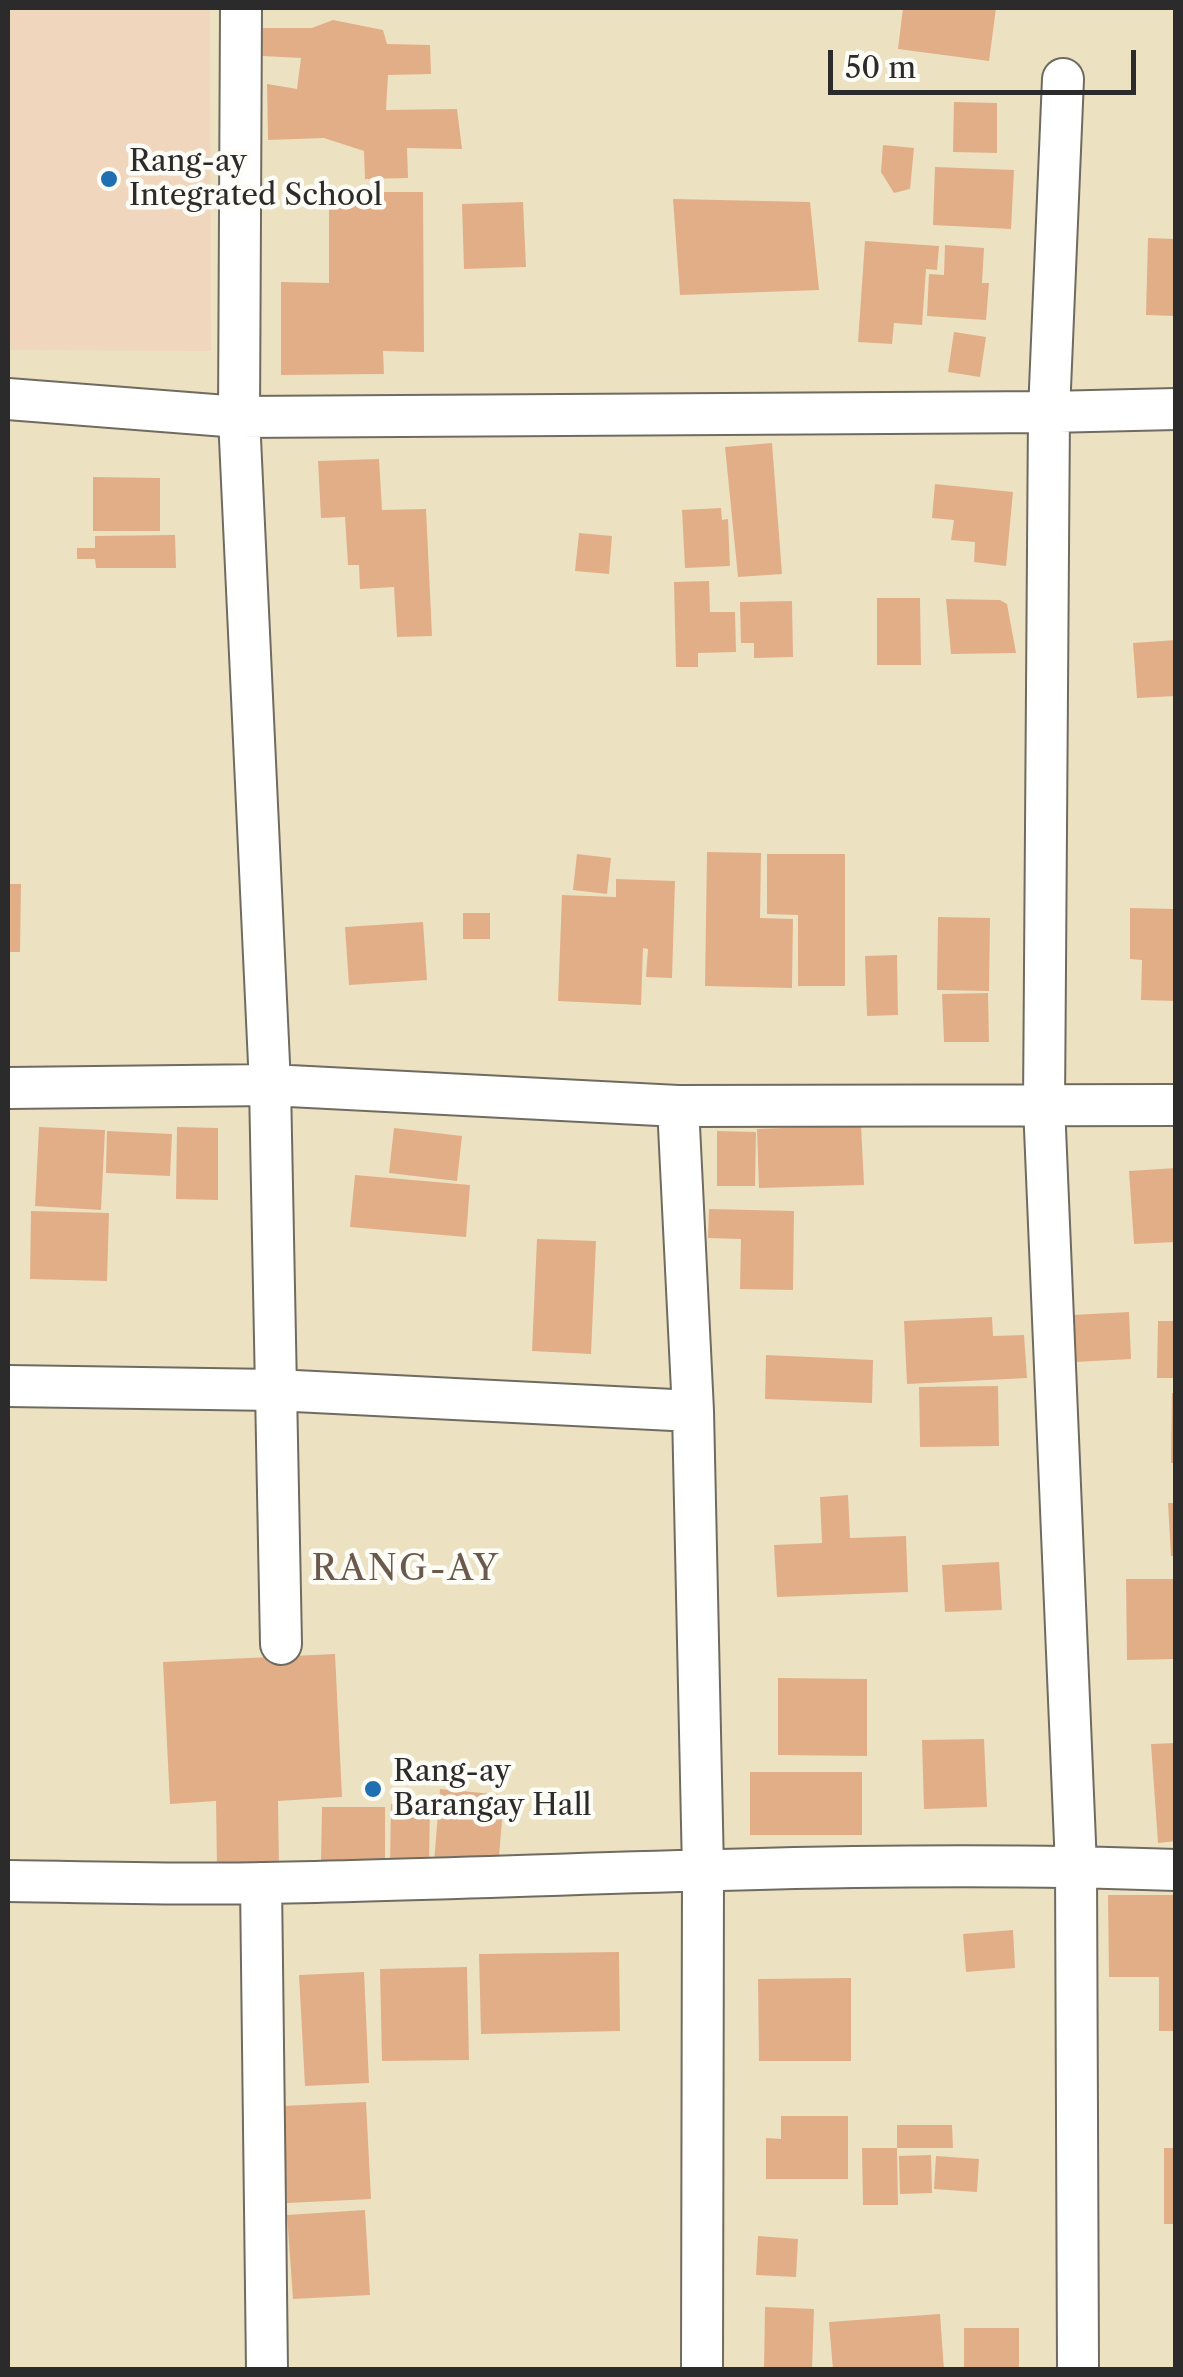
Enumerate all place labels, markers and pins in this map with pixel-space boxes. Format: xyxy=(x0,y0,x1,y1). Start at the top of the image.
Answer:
place label: Rang-ay Integrated School xyxy=(129,144,382,214)
marker: Rang-ay Integrated School xyxy=(98,168,120,190)
place label: Rang-ay Barangay Hall xyxy=(393,1754,591,1824)
marker: Rang-ay Barangay Hall xyxy=(362,1778,384,1800)

